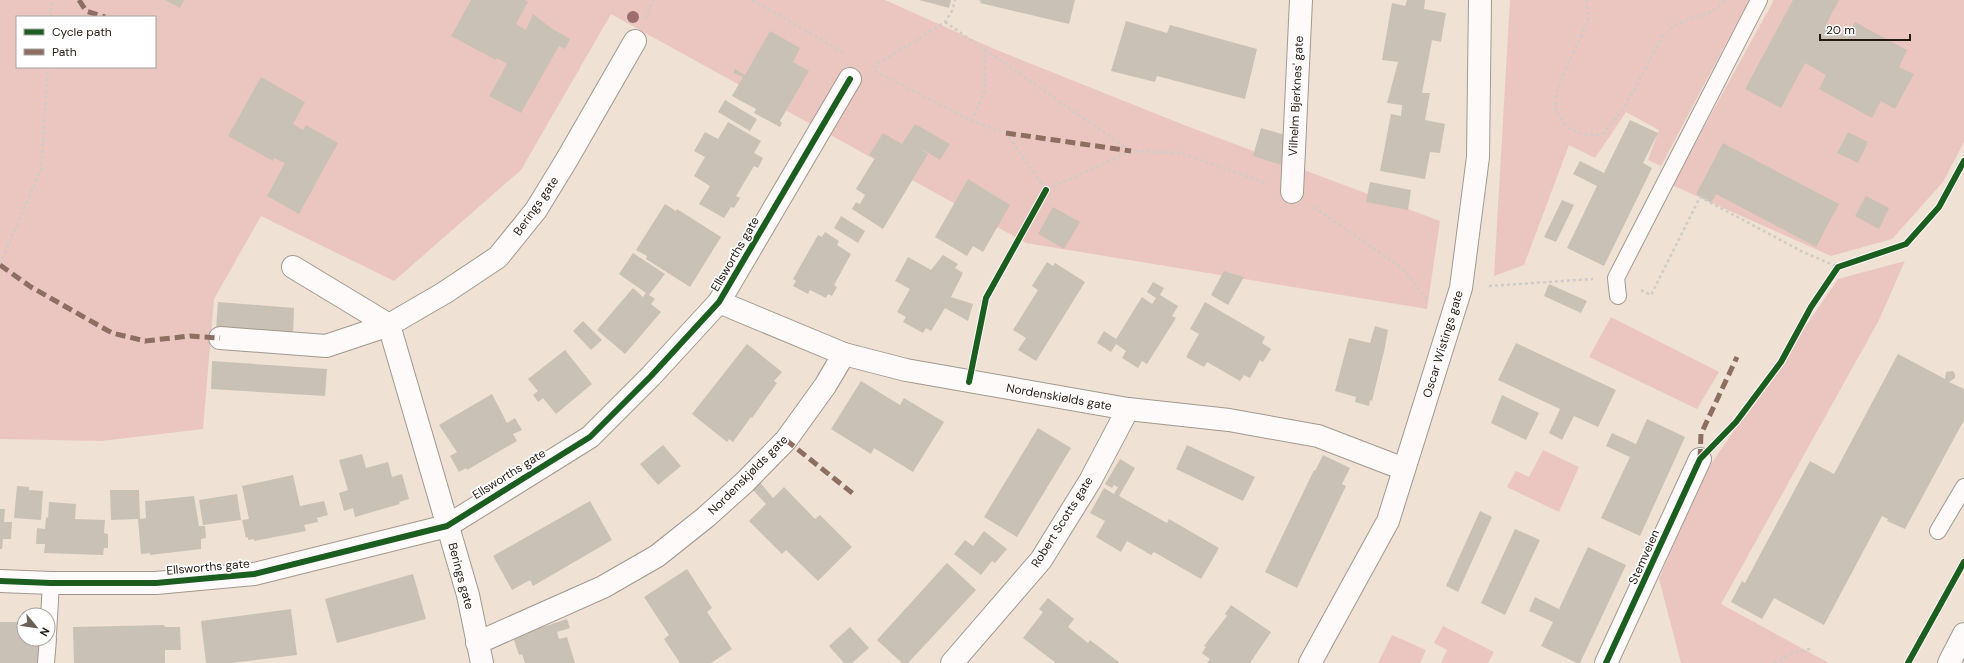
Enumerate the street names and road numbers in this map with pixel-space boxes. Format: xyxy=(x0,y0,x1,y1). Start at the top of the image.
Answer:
street label: Vilhelm Bjerknes' gate xyxy=(1285,35,1307,157)
street label: Berings gate xyxy=(510,173,562,239)
street label: Ellsworths gate xyxy=(707,214,763,294)
street label: Oscar Wistings gate xyxy=(1419,288,1467,400)
street label: Nordenskiølds gate xyxy=(1005,380,1113,414)
street label: Nordenskjølds gate xyxy=(705,431,792,518)
street label: Ellsworths gate xyxy=(469,445,549,503)
street label: Robert Scotts gate xyxy=(1028,473,1097,570)
street label: Stemveien xyxy=(1625,527,1663,587)
street label: Berings gate xyxy=(444,541,478,611)
street label: Ellsworths gate xyxy=(166,555,251,579)

